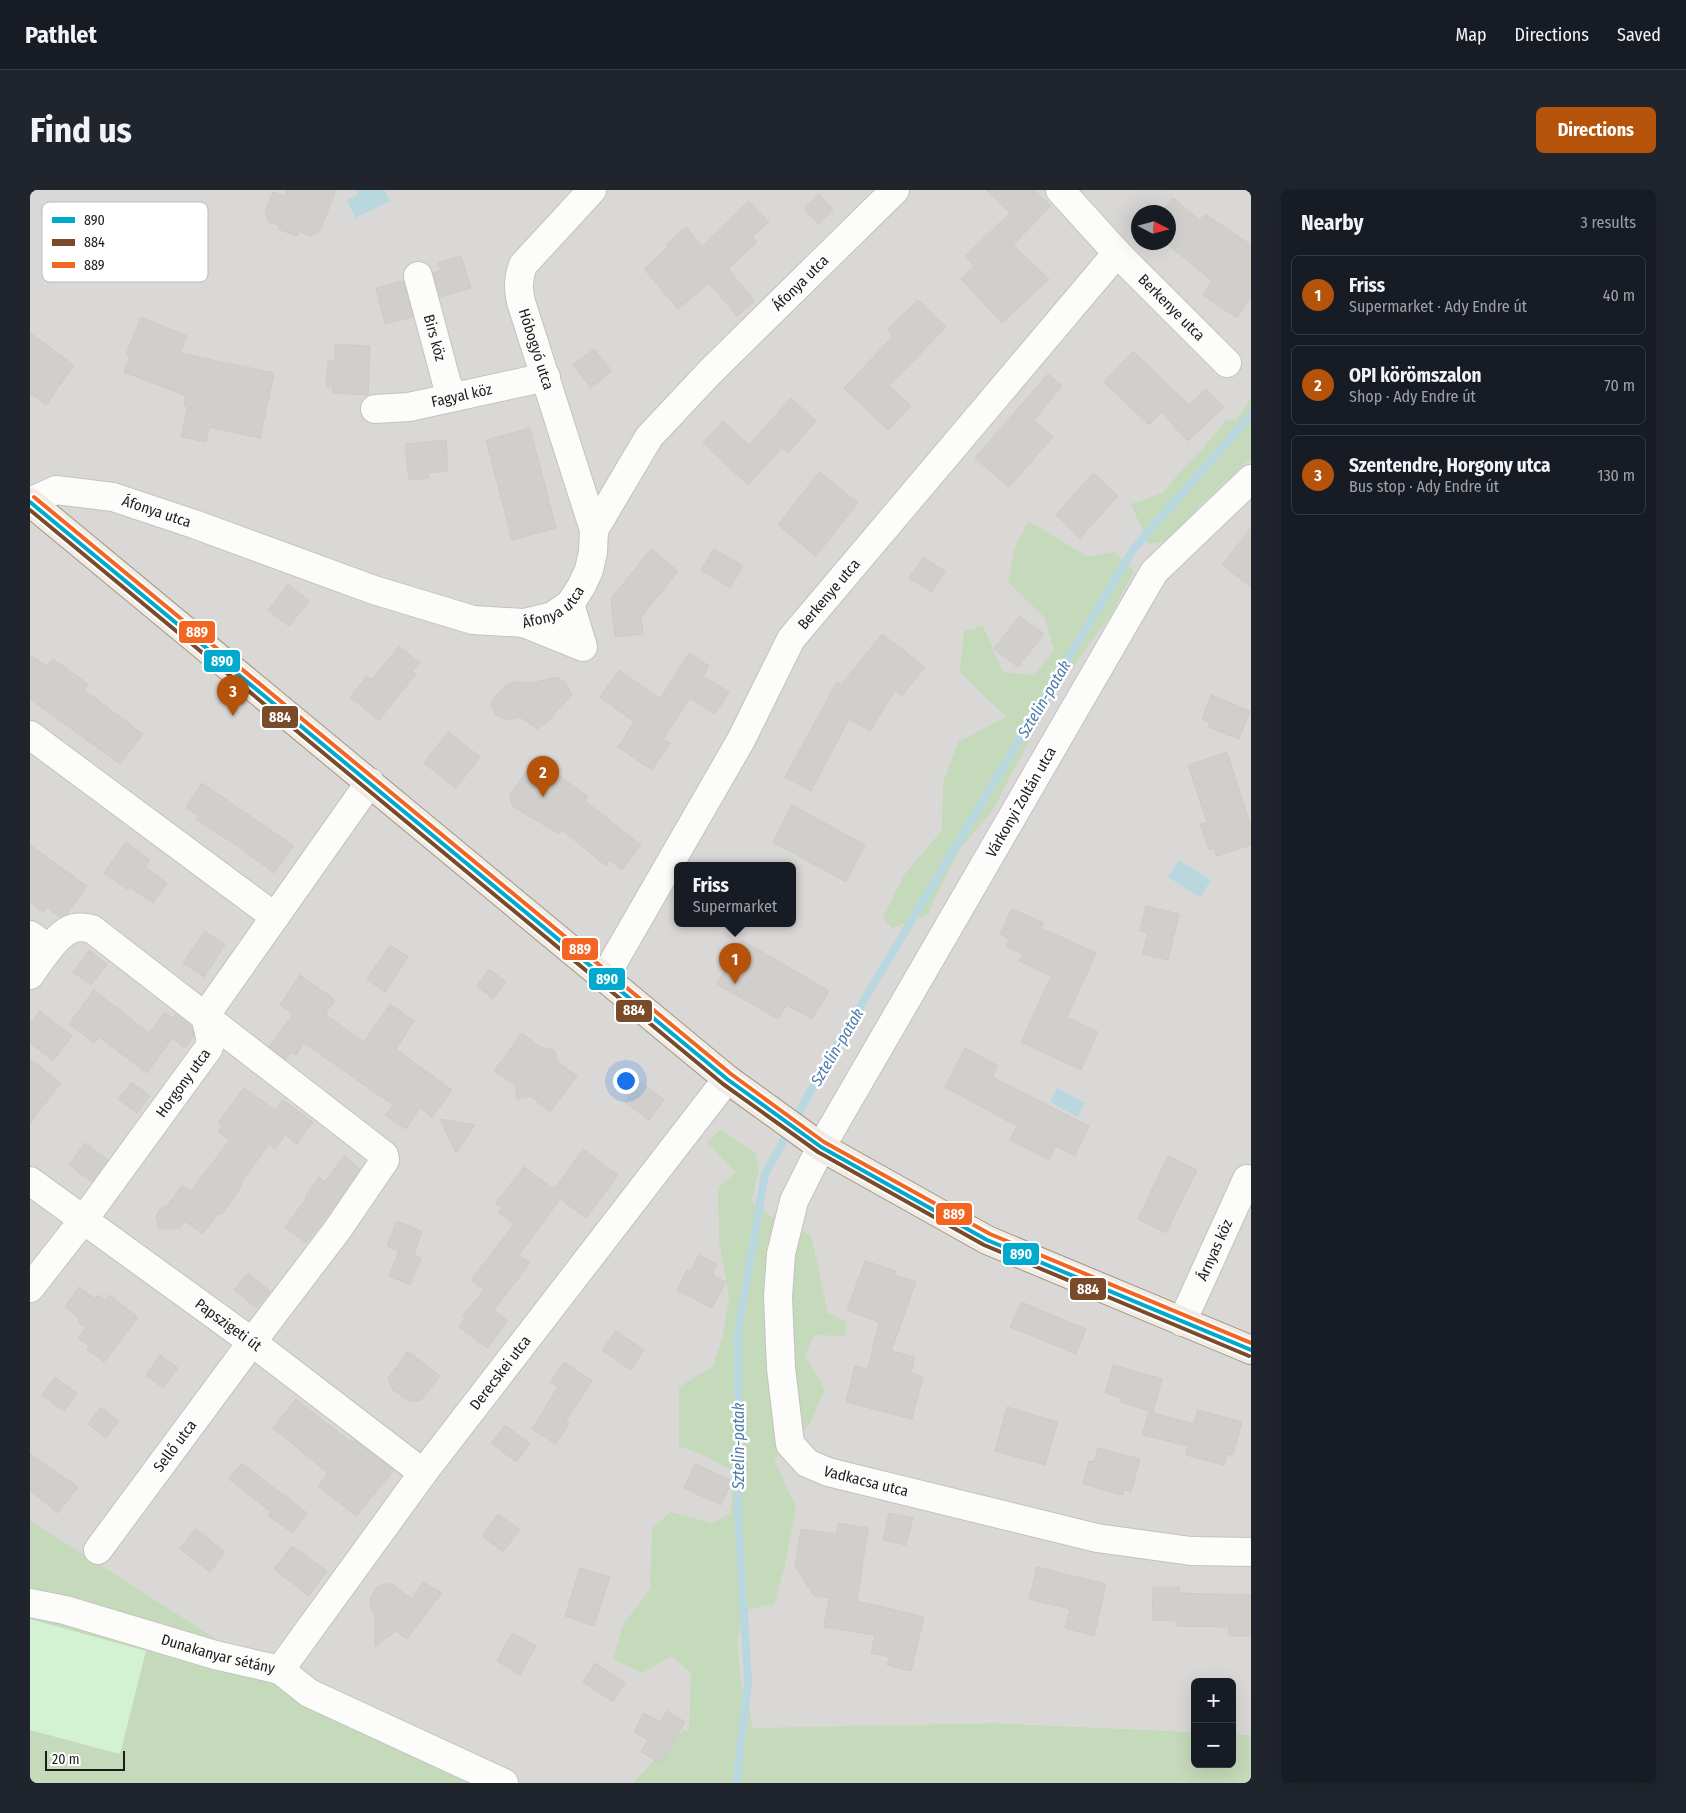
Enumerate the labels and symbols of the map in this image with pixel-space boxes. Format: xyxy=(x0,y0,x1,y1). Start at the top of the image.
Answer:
legend xyxy=(42,202,208,282)
north arrow xyxy=(1131,205,1176,250)
text: 890 xyxy=(84,212,105,229)
text: 884 xyxy=(84,234,105,251)
street label: Áfonya utca xyxy=(769,251,832,314)
text: 889 xyxy=(84,257,105,274)
street label: Berkenye utca xyxy=(1134,270,1209,345)
street label: Hóbogyó utca xyxy=(515,306,557,392)
street label: Birs köz xyxy=(420,313,449,363)
street label: Fagyal köz xyxy=(430,380,494,411)
street label: Áfonya utca xyxy=(120,492,193,531)
street label: Berkenye utca xyxy=(794,555,864,633)
street label: Áfonya utca xyxy=(520,583,588,632)
line badge: 889 xyxy=(178,620,216,644)
text: 889 xyxy=(186,624,208,641)
line badge: 890 xyxy=(203,649,241,673)
text: 890 xyxy=(211,653,233,670)
water label: Sztelin-patak xyxy=(1013,657,1074,742)
pin: 3 xyxy=(217,675,249,716)
line badge: 884 xyxy=(261,705,299,729)
text: 884 xyxy=(269,709,291,726)
street label: Várkonyi Zoltán utca xyxy=(982,744,1060,860)
pin: 2 xyxy=(527,756,559,797)
line badge: 889 xyxy=(561,937,599,961)
text: 889 xyxy=(569,941,591,958)
pin: 1 xyxy=(719,943,751,984)
line badge: 890 xyxy=(588,967,626,991)
text: 890 xyxy=(596,971,618,988)
line badge: 884 xyxy=(615,999,653,1023)
text: 884 xyxy=(623,1002,645,1019)
water label: Sztelin-patak xyxy=(806,1005,867,1090)
street label: Horgony utca xyxy=(152,1045,214,1121)
your location xyxy=(613,1068,639,1094)
line badge: 889 xyxy=(935,1202,973,1226)
text: 889 xyxy=(943,1206,965,1223)
street label: Árnyas köz xyxy=(1193,1217,1236,1283)
line badge: 890 xyxy=(1002,1242,1040,1266)
text: 890 xyxy=(1010,1246,1032,1263)
line badge: 884 xyxy=(1069,1277,1107,1301)
text: 884 xyxy=(1077,1281,1099,1298)
street label: Papszigeti út xyxy=(192,1295,265,1355)
street label: Derecskei utca xyxy=(466,1332,535,1414)
water label: Sztelin-patak xyxy=(729,1403,748,1490)
street label: Sellő utca xyxy=(150,1417,200,1475)
street label: Vadkacsa utca xyxy=(821,1462,910,1500)
street label: Dunakanyar sétány xyxy=(159,1630,277,1678)
scale bar xyxy=(45,1748,125,1771)

